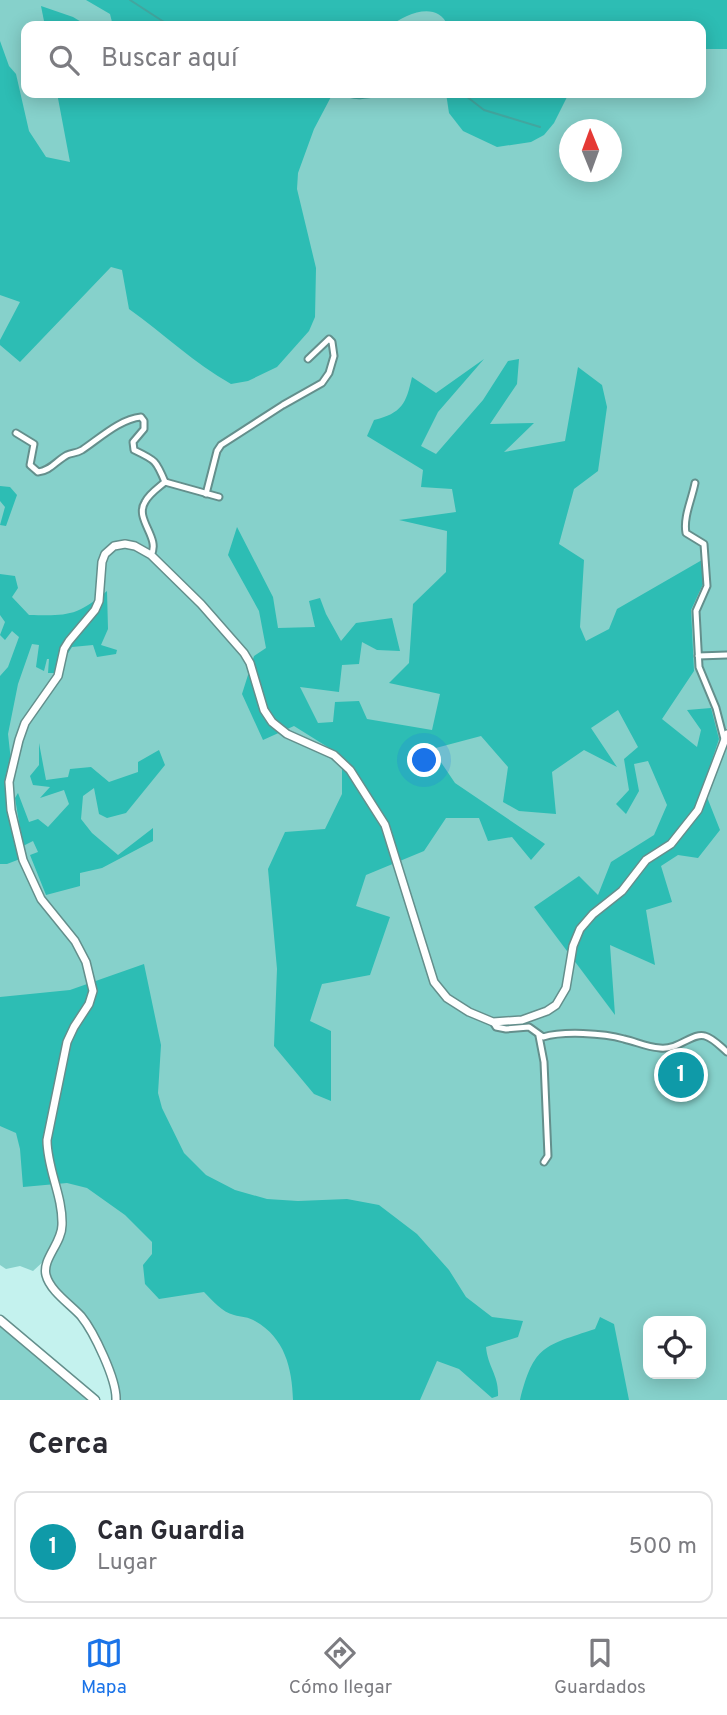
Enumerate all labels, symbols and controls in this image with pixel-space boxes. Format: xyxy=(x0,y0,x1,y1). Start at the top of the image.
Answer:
search box xyxy=(21,21,706,98)
icon: search xyxy=(45,41,83,79)
text: Buscar aquí xyxy=(101,43,238,76)
north arrow xyxy=(559,119,622,182)
your location xyxy=(407,743,441,777)
pin: 1 xyxy=(658,1049,704,1101)
map controls xyxy=(643,1316,706,1379)
button: locate xyxy=(643,1316,706,1379)
text: Cerca xyxy=(28,1427,108,1464)
text: Can Guardia xyxy=(97,1516,245,1549)
text: 1 xyxy=(48,1533,58,1562)
text: 500 m xyxy=(629,1533,697,1562)
text: Lugar xyxy=(97,1549,157,1578)
tab: Mapa xyxy=(81,1634,127,1700)
tab: Cómo llegar xyxy=(289,1634,392,1700)
tab: Guardados xyxy=(554,1634,646,1700)

